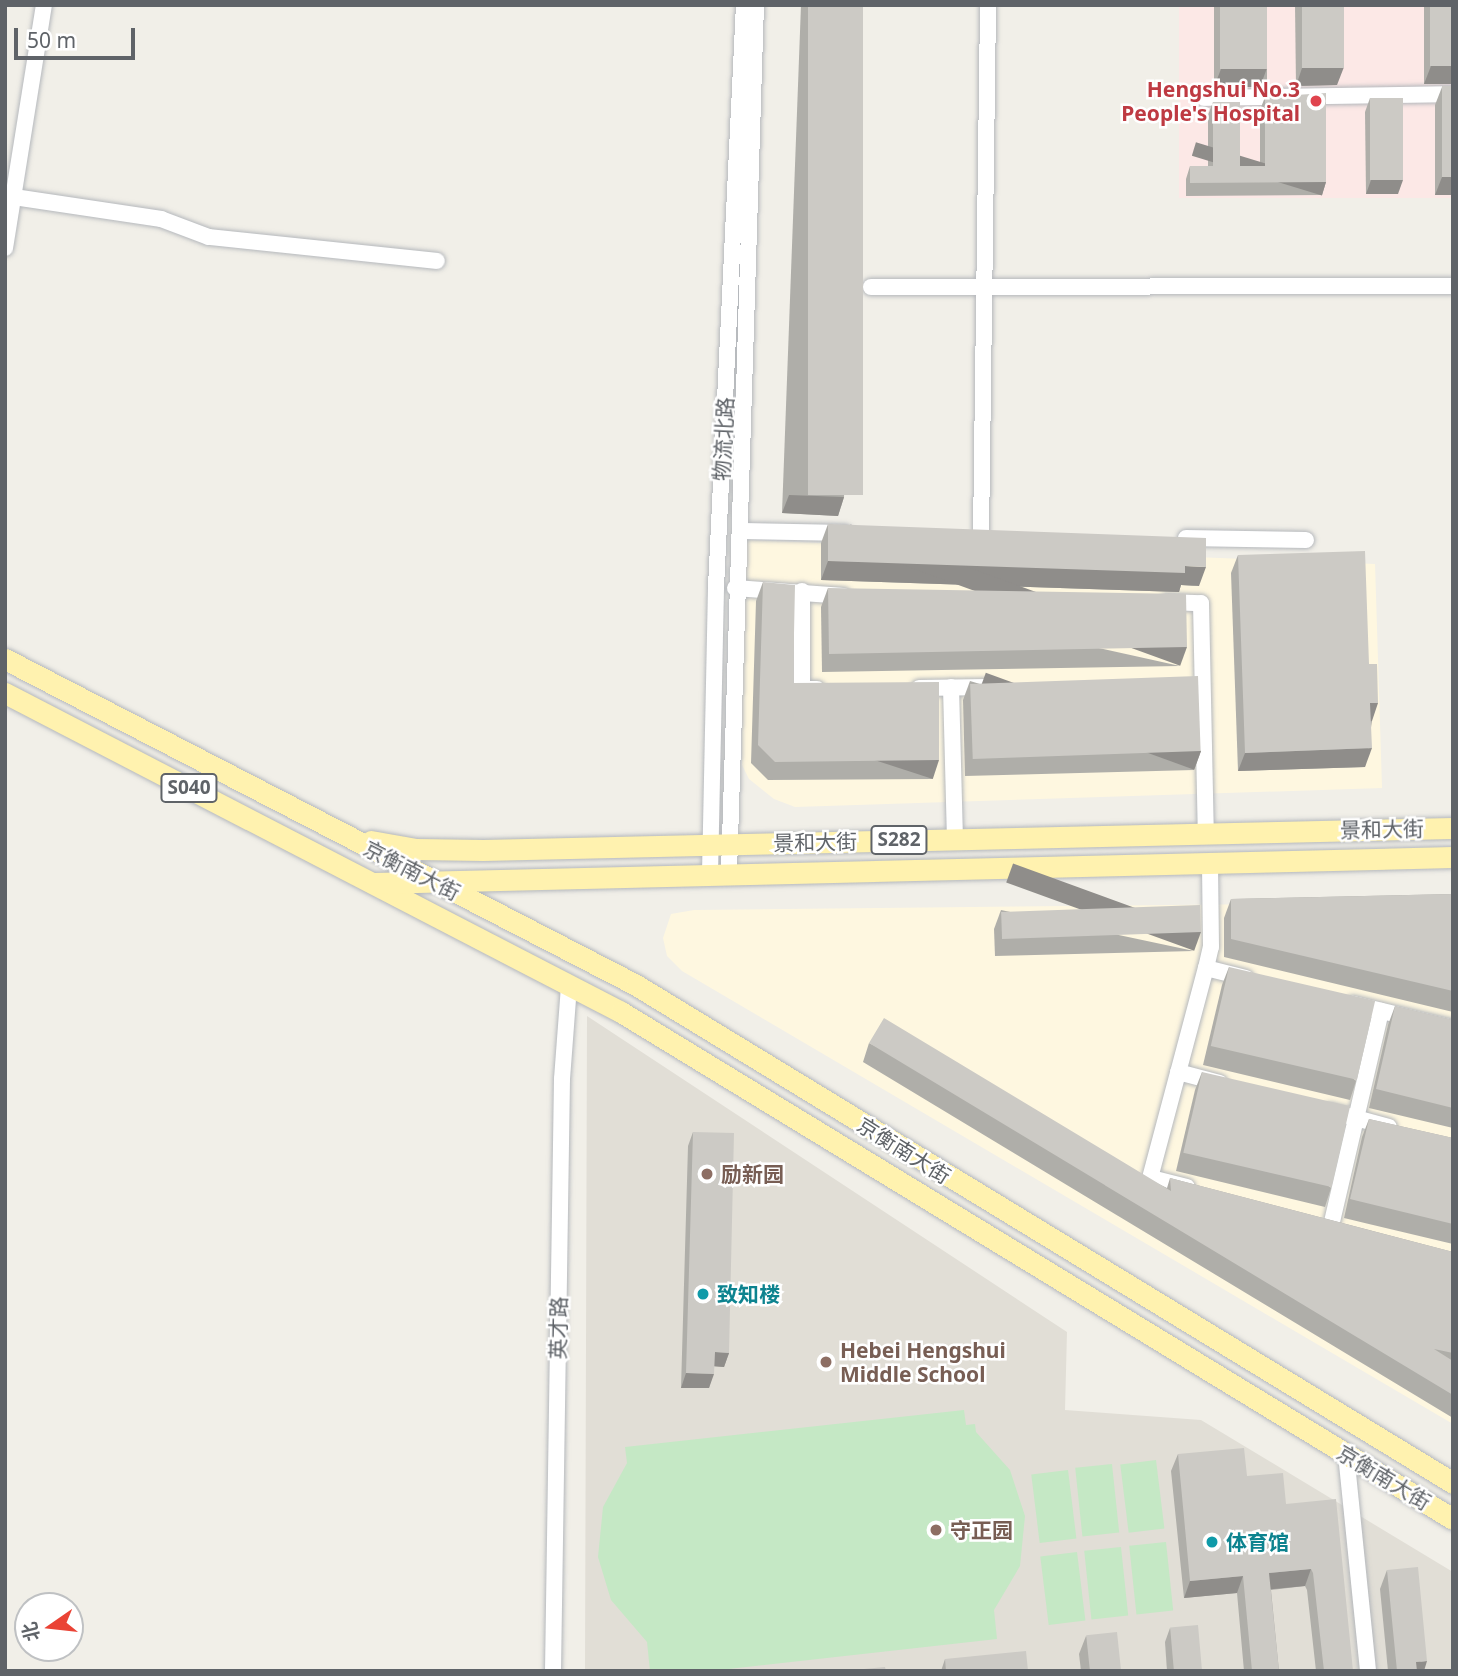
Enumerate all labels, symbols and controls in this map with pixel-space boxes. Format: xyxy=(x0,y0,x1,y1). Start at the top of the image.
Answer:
scale bar xyxy=(18,14,138,58)
text: 50 m xyxy=(27,26,76,54)
place label: Hengshui No.3 People's Hospital xyxy=(1121,76,1300,126)
marker: Hengshui No.3 People's Hospital xyxy=(1306,91,1326,111)
street label: 物流北路 xyxy=(708,396,738,482)
road number: S040 xyxy=(159,772,219,804)
street label: 景和大街 xyxy=(1340,816,1424,842)
road number: S282 xyxy=(869,824,929,856)
street label: 景和大街 xyxy=(773,829,857,855)
street label: 京衡南大街 xyxy=(360,835,464,905)
street label: 京衡南大街 xyxy=(853,1111,955,1189)
place label: 励新园 xyxy=(721,1161,784,1187)
marker: 励新园 xyxy=(699,1166,715,1182)
place label: 致知楼 xyxy=(717,1281,780,1307)
marker: 致知楼 xyxy=(695,1286,711,1302)
street label: 英才路 xyxy=(545,1296,571,1360)
place label: Hebei Hengshui Middle School xyxy=(840,1337,1006,1387)
marker: Hebei Hengshui Middle School xyxy=(818,1354,834,1370)
street label: 京衡南大街 xyxy=(1333,1439,1435,1515)
place label: 守正园 xyxy=(950,1517,1013,1543)
marker: 守正园 xyxy=(928,1522,944,1538)
place label: 体育馆 xyxy=(1226,1529,1289,1555)
marker: 体育馆 xyxy=(1204,1534,1220,1550)
north arrow xyxy=(14,1592,84,1662)
text: 北 xyxy=(16,1619,45,1644)

